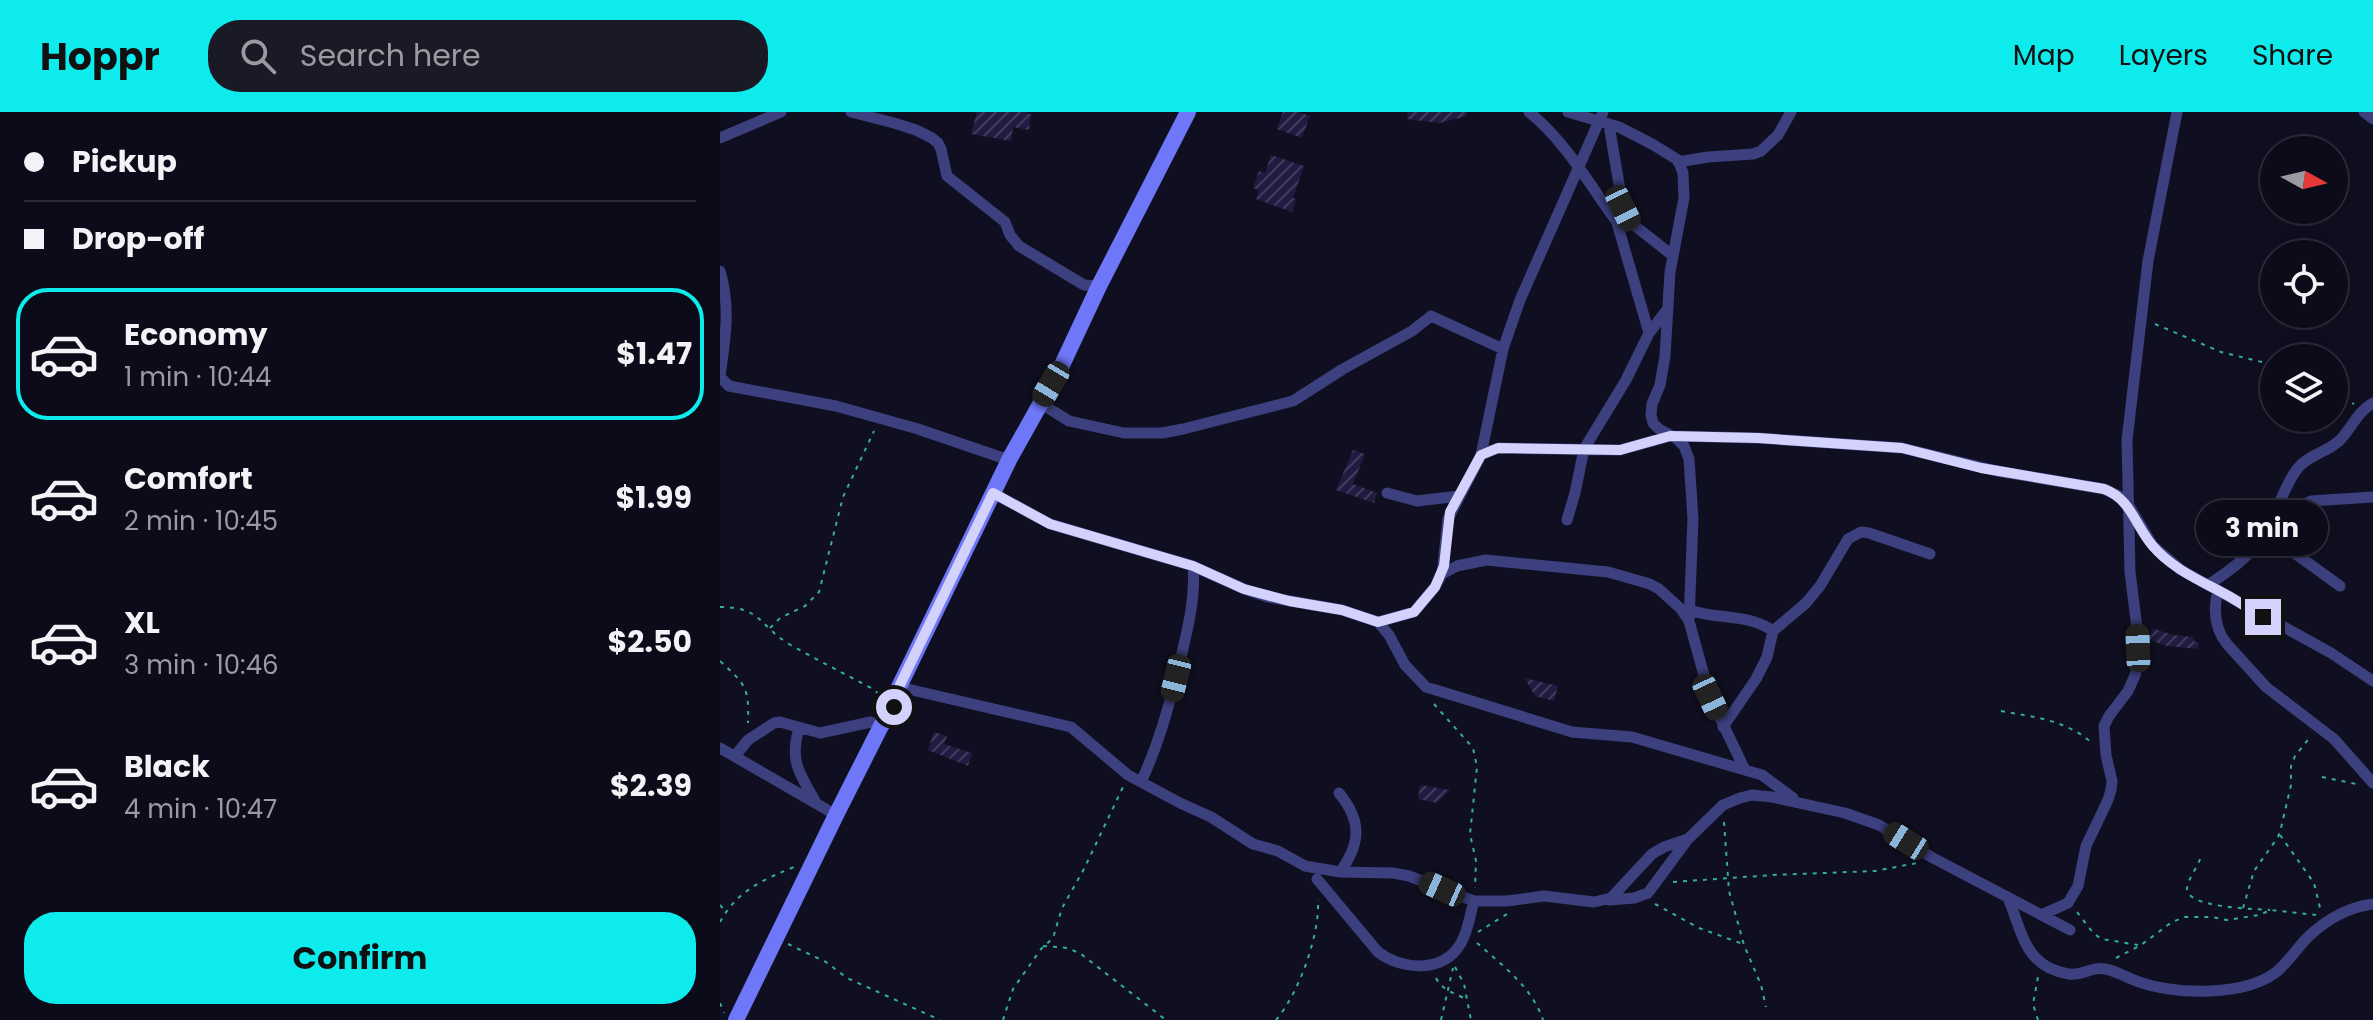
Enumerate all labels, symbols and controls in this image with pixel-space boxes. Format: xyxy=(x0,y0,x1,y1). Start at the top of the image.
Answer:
search box xyxy=(208,20,768,92)
text: Hoppr xyxy=(40,30,160,83)
icon: search xyxy=(236,34,280,78)
text: Search here xyxy=(300,34,481,77)
text: Map xyxy=(2013,36,2075,75)
text: Layers xyxy=(2119,36,2208,75)
text: Share xyxy=(2252,36,2333,75)
north arrow xyxy=(2260,136,2348,224)
map controls xyxy=(2260,136,2348,432)
text: Pickup xyxy=(72,140,177,183)
car xyxy=(1602,181,1644,235)
text: Drop-off xyxy=(72,217,204,260)
button: locate xyxy=(2260,240,2348,328)
text: Economy xyxy=(124,313,268,356)
icon: car xyxy=(28,318,100,390)
text: $1.47 xyxy=(616,332,692,375)
button: layers xyxy=(2260,344,2348,432)
car xyxy=(1028,357,1074,411)
text: 1 min · 10:44 xyxy=(124,359,271,395)
text: Comfort xyxy=(124,457,253,500)
icon: car xyxy=(28,462,100,534)
text: $1.99 xyxy=(616,476,692,519)
callout: 3 min xyxy=(2197,501,2329,557)
text: 2 min · 10:45 xyxy=(124,503,278,539)
text: 3 min xyxy=(2225,510,2299,546)
route end xyxy=(2245,599,2281,635)
text: XL xyxy=(124,601,160,644)
icon: car xyxy=(28,606,100,678)
text: $2.50 xyxy=(608,620,692,663)
car xyxy=(2125,624,2151,672)
text: 3 min · 10:46 xyxy=(124,647,279,683)
car xyxy=(1159,652,1193,704)
car xyxy=(1689,670,1731,724)
route start xyxy=(876,689,912,725)
text: Black xyxy=(124,745,210,788)
icon: car xyxy=(28,750,100,822)
text: $2.39 xyxy=(610,764,692,807)
text: 4 min · 10:47 xyxy=(124,791,277,827)
car xyxy=(1879,818,1933,864)
car xyxy=(1415,868,1469,910)
button: Confirm xyxy=(24,912,696,1004)

